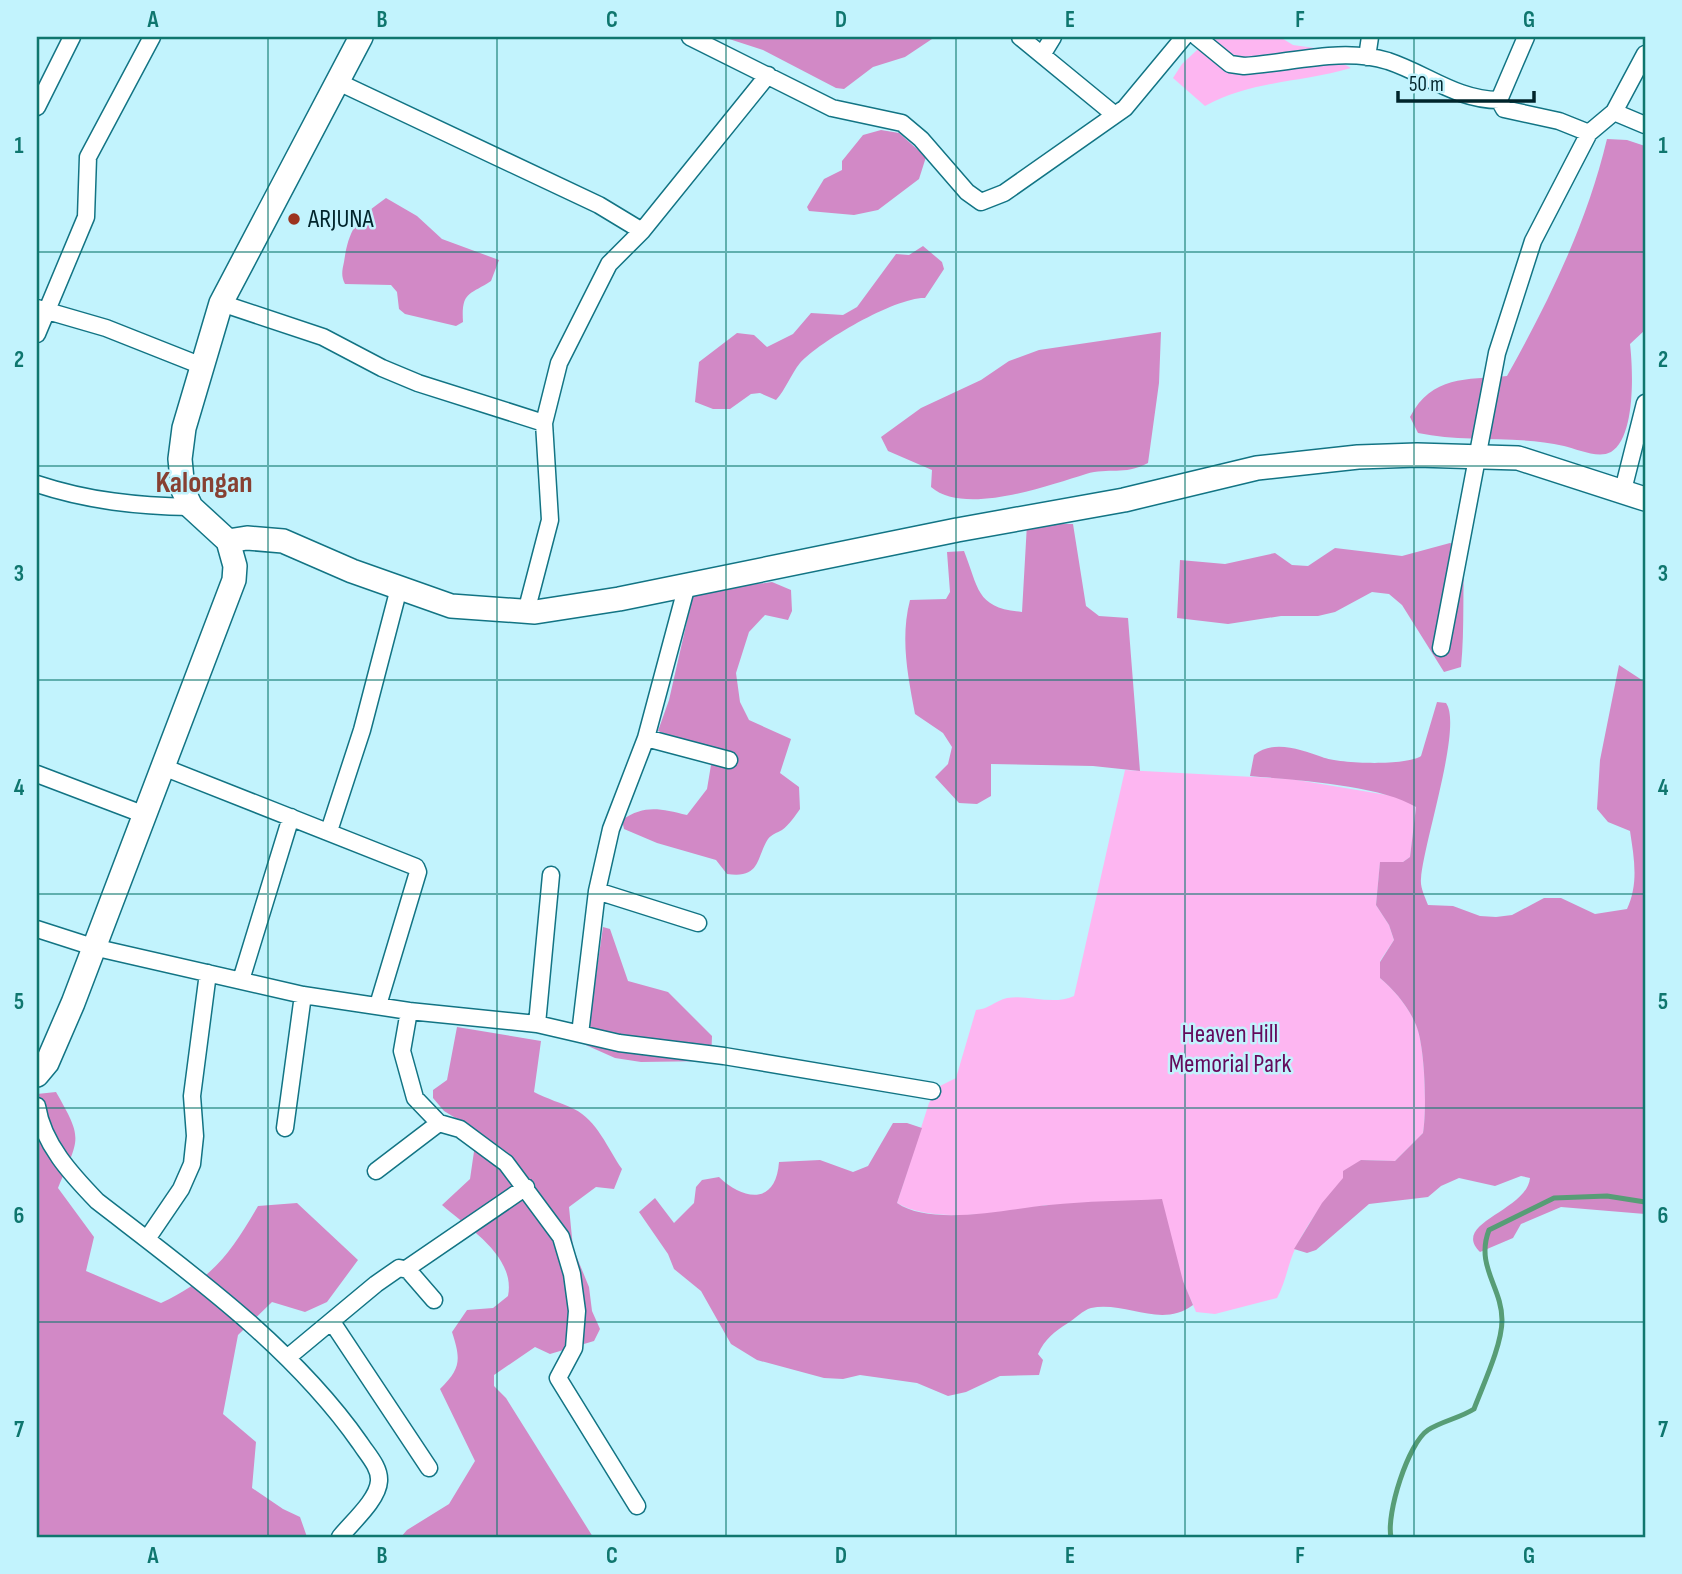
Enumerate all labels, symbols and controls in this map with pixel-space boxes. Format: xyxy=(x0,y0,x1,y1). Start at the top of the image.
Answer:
text: A xyxy=(147,6,160,34)
text: B xyxy=(377,6,388,34)
text: C xyxy=(606,6,618,34)
text: D xyxy=(835,6,847,34)
text: E xyxy=(1065,6,1075,34)
text: F xyxy=(1295,6,1305,34)
text: G xyxy=(1523,6,1535,34)
scale bar xyxy=(1398,60,1535,104)
text: 50 m xyxy=(1409,72,1444,97)
text: 1 xyxy=(14,132,24,160)
text: 1 xyxy=(1658,132,1668,160)
place label: ARJUNA xyxy=(307,204,375,235)
marker: ARJUNA xyxy=(286,211,302,227)
text: 2 xyxy=(14,346,24,374)
text: 2 xyxy=(1658,346,1668,374)
district label: Kalongan xyxy=(155,465,253,501)
text: 3 xyxy=(14,560,24,588)
text: 3 xyxy=(1658,560,1668,588)
text: 4 xyxy=(14,774,25,802)
text: 4 xyxy=(1658,774,1669,802)
text: 5 xyxy=(14,988,24,1016)
text: 5 xyxy=(1658,988,1668,1016)
park label: Heaven Hill Memorial Park xyxy=(1169,1019,1291,1080)
text: 6 xyxy=(14,1202,24,1230)
text: 6 xyxy=(1658,1202,1668,1230)
text: 7 xyxy=(14,1416,24,1444)
text: 7 xyxy=(1658,1416,1668,1444)
text: A xyxy=(147,1542,160,1570)
text: B xyxy=(377,1542,388,1570)
text: C xyxy=(606,1542,618,1570)
text: D xyxy=(835,1542,847,1570)
text: E xyxy=(1065,1542,1075,1570)
text: F xyxy=(1295,1542,1305,1570)
text: G xyxy=(1523,1542,1535,1570)

